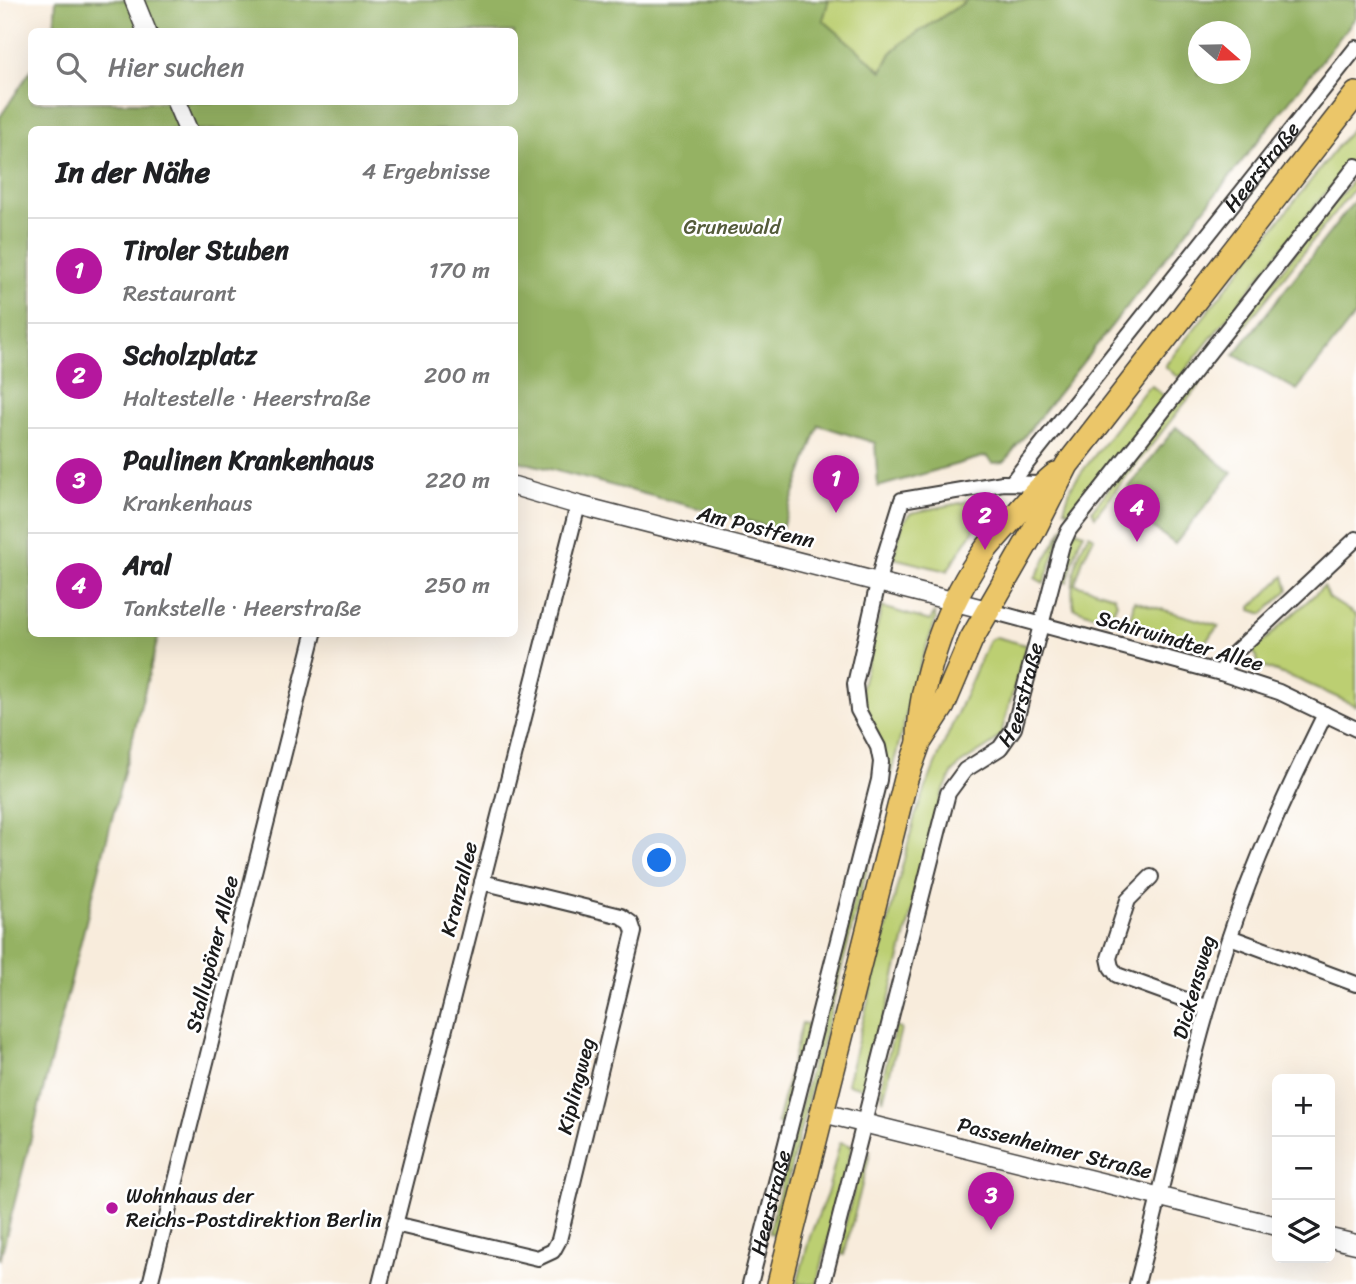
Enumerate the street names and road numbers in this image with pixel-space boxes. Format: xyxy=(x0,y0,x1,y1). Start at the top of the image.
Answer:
street label: Heerstraße xyxy=(1213,113,1310,221)
street label: Am Postfenn xyxy=(692,494,819,560)
street label: Schirwindter Allee xyxy=(1092,599,1268,683)
street label: Heerstraße xyxy=(987,638,1055,755)
street label: Kranzallee xyxy=(429,837,489,940)
street label: Stallupöner Allee xyxy=(174,871,250,1037)
street label: Dickensweg xyxy=(1161,930,1227,1044)
street label: Kiplingweg xyxy=(546,1034,606,1138)
street label: Passenheimer Straße xyxy=(954,1105,1157,1191)
street label: Heerstraße xyxy=(739,1146,803,1260)

